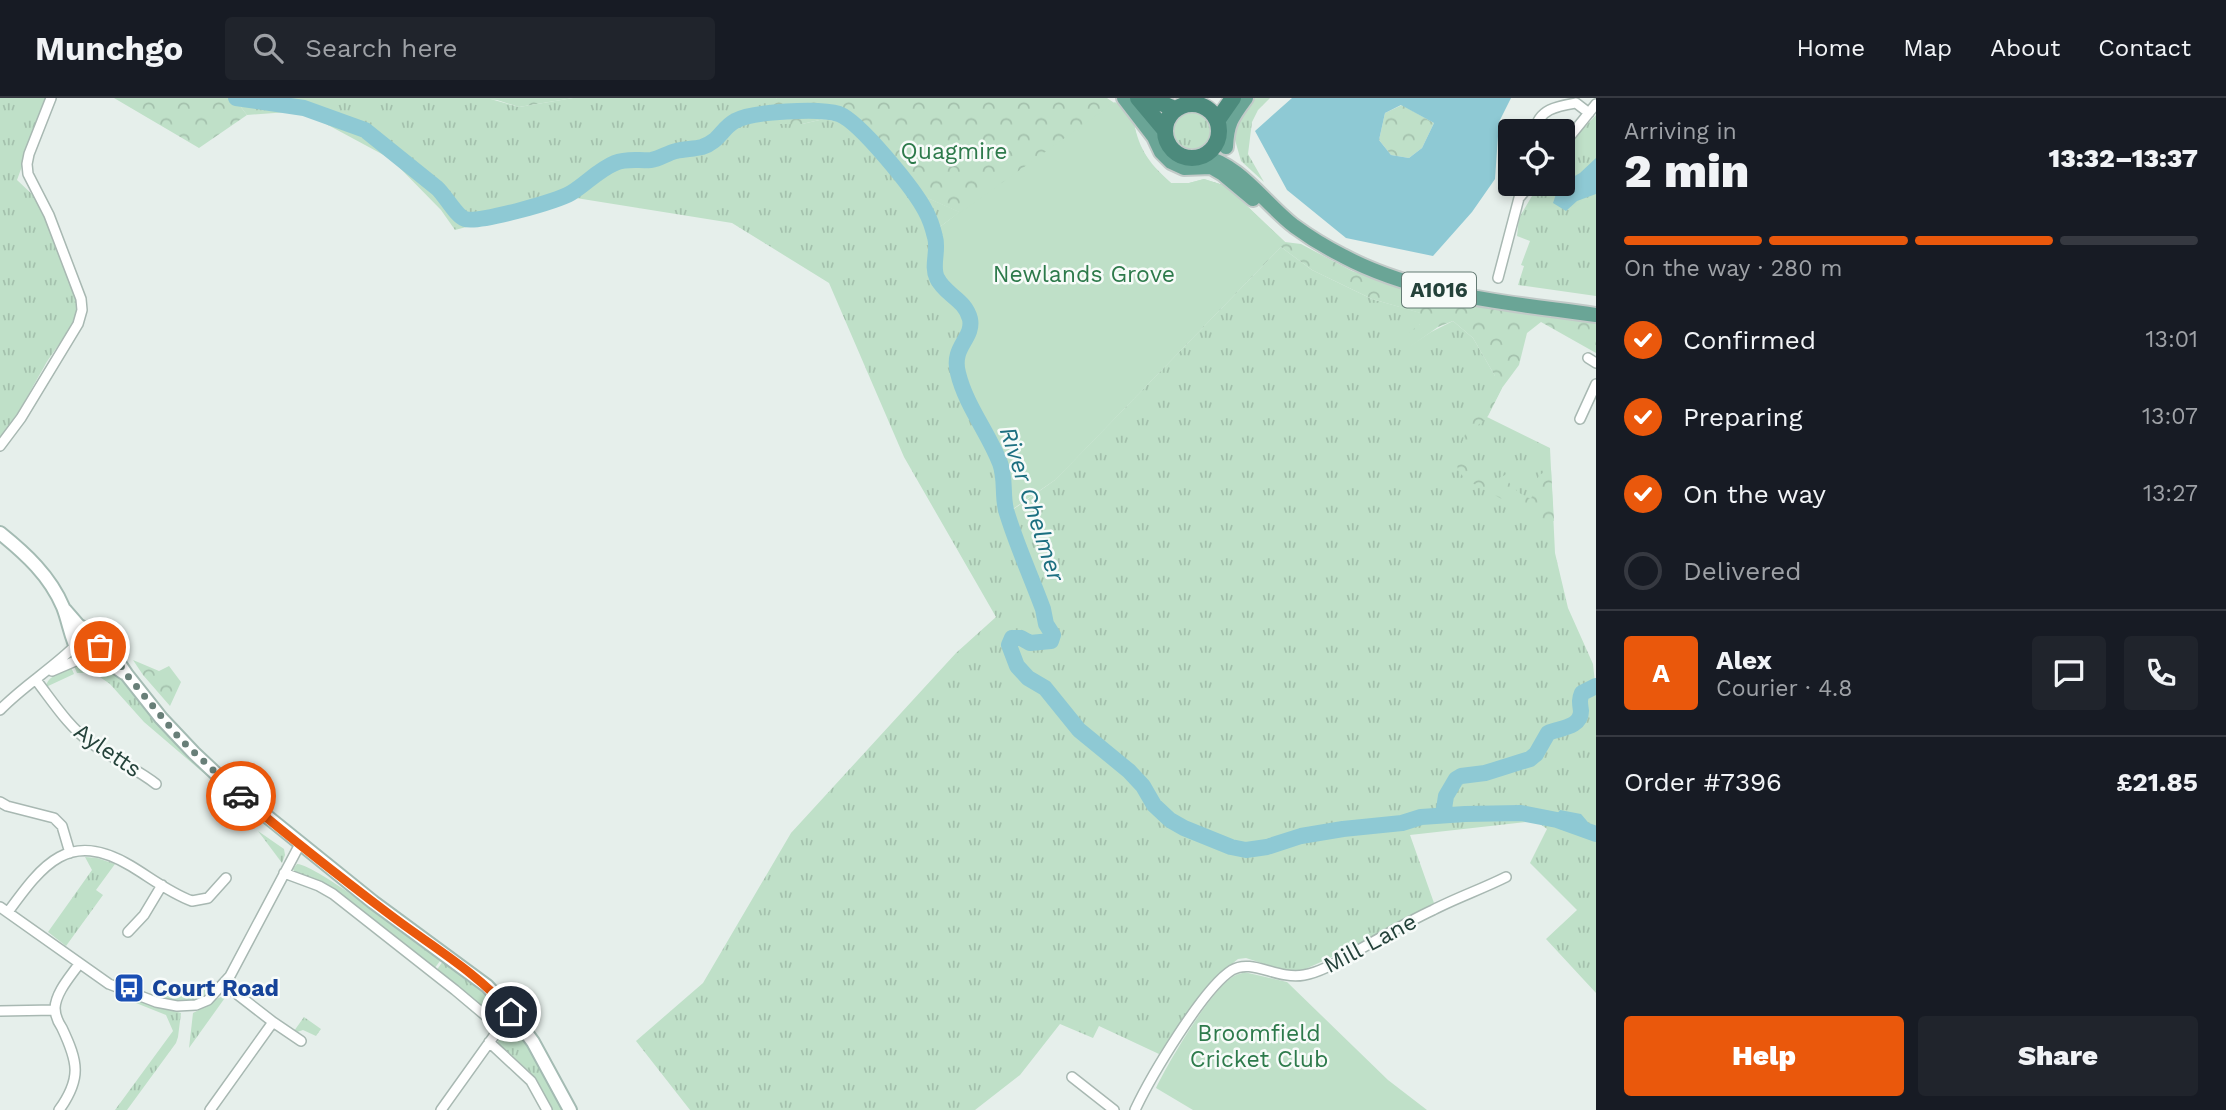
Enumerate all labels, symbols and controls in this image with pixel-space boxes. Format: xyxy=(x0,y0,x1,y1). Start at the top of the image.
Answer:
search box xyxy=(225,17,715,80)
text: Munchgo xyxy=(35,29,183,68)
icon: search xyxy=(249,29,287,67)
text: Search here xyxy=(305,33,458,63)
text: Home xyxy=(1797,34,1865,62)
text: Map xyxy=(1903,34,1952,62)
text: About xyxy=(1990,34,2060,62)
text: Contact xyxy=(2098,34,2191,62)
text: Arriving in xyxy=(1624,118,1737,145)
map controls xyxy=(1498,119,1575,196)
button: locate xyxy=(1498,119,1575,196)
park label: Quagmire xyxy=(901,138,1007,165)
text: 13:32–13:37 xyxy=(2049,143,2198,173)
text: 2 min xyxy=(1624,144,1749,198)
text: On the way · 280 m xyxy=(1624,255,1842,282)
park label: Newlands Grove xyxy=(993,261,1175,288)
road number: A1016 xyxy=(1402,272,1476,308)
icon: check xyxy=(1624,321,1662,359)
text: Confirmed xyxy=(1683,325,1816,355)
text: 13:01 xyxy=(2146,326,2198,353)
icon: check xyxy=(1624,398,1662,436)
text: Preparing xyxy=(1683,402,1803,432)
text: 13:07 xyxy=(2142,403,2198,430)
water label: River Chelmer xyxy=(994,423,1071,586)
icon: check xyxy=(1624,475,1662,513)
text: On the way xyxy=(1683,479,1826,509)
text: 13:27 xyxy=(2143,480,2198,507)
text: Delivered xyxy=(1683,556,1802,586)
pin xyxy=(70,617,130,677)
icon: bag xyxy=(81,628,119,666)
button: chat xyxy=(2032,636,2106,710)
button: phone xyxy=(2124,636,2198,710)
text: Alex xyxy=(1716,645,1772,675)
text: A xyxy=(1652,658,1670,688)
text: Courier · 4.8 xyxy=(1716,675,1852,702)
street label: Ayletts xyxy=(69,718,147,783)
courier xyxy=(206,761,276,831)
text: Order #7396 xyxy=(1624,767,1782,797)
text: £21.85 xyxy=(2116,767,2198,797)
icon: car xyxy=(222,777,260,815)
street label: Mill Lane xyxy=(1319,908,1421,979)
bus stop icon: Court Road xyxy=(112,971,146,1005)
place label: Court Road xyxy=(152,975,279,1002)
pin xyxy=(481,982,541,1042)
icon: home xyxy=(492,993,530,1031)
button: Help xyxy=(1624,1016,1904,1096)
button: Share xyxy=(1918,1016,2198,1096)
park label: Broomfield Cricket Club xyxy=(1190,1020,1328,1073)

